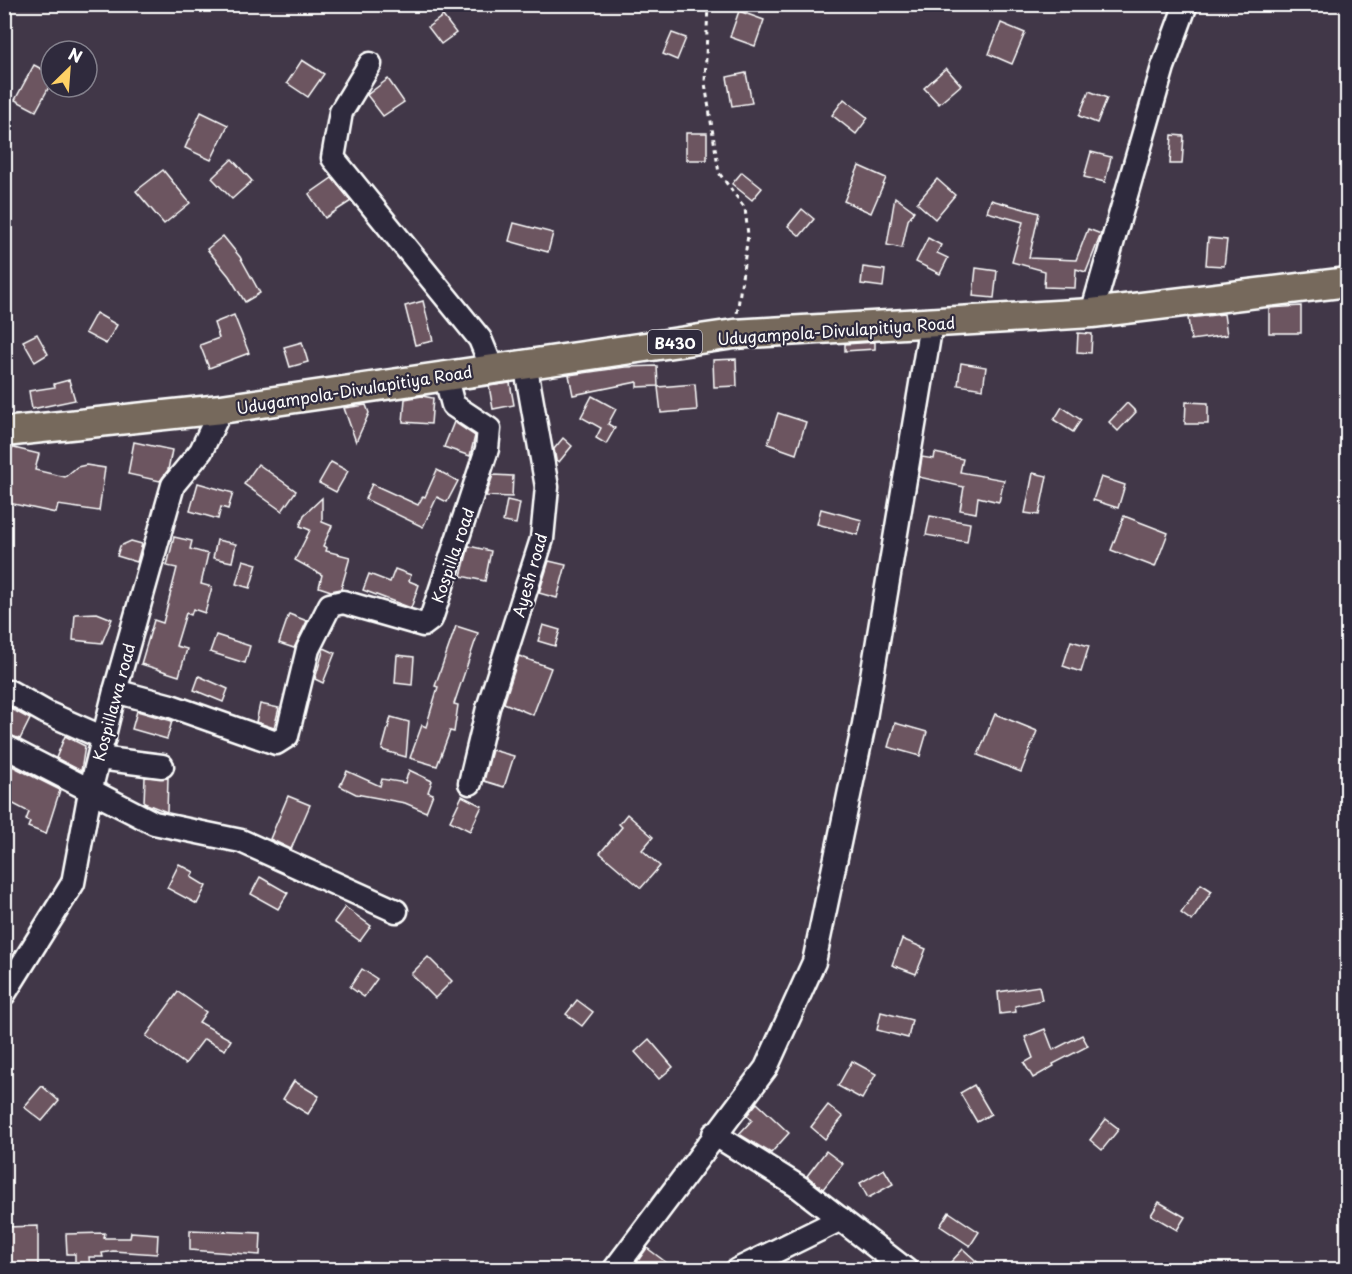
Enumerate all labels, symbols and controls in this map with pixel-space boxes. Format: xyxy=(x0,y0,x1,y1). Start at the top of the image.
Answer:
north arrow xyxy=(39,39,99,99)
text: N xyxy=(65,41,87,68)
street label: Udugampola-Divulapitiya Road xyxy=(716,310,956,350)
road number: B430 xyxy=(648,330,702,354)
street label: Udugampola-Divulapitiya Road xyxy=(234,359,474,419)
street label: Kospilla road xyxy=(425,504,479,606)
street label: Ayesh road xyxy=(506,530,552,620)
street label: Kospillawa road xyxy=(86,641,140,763)

